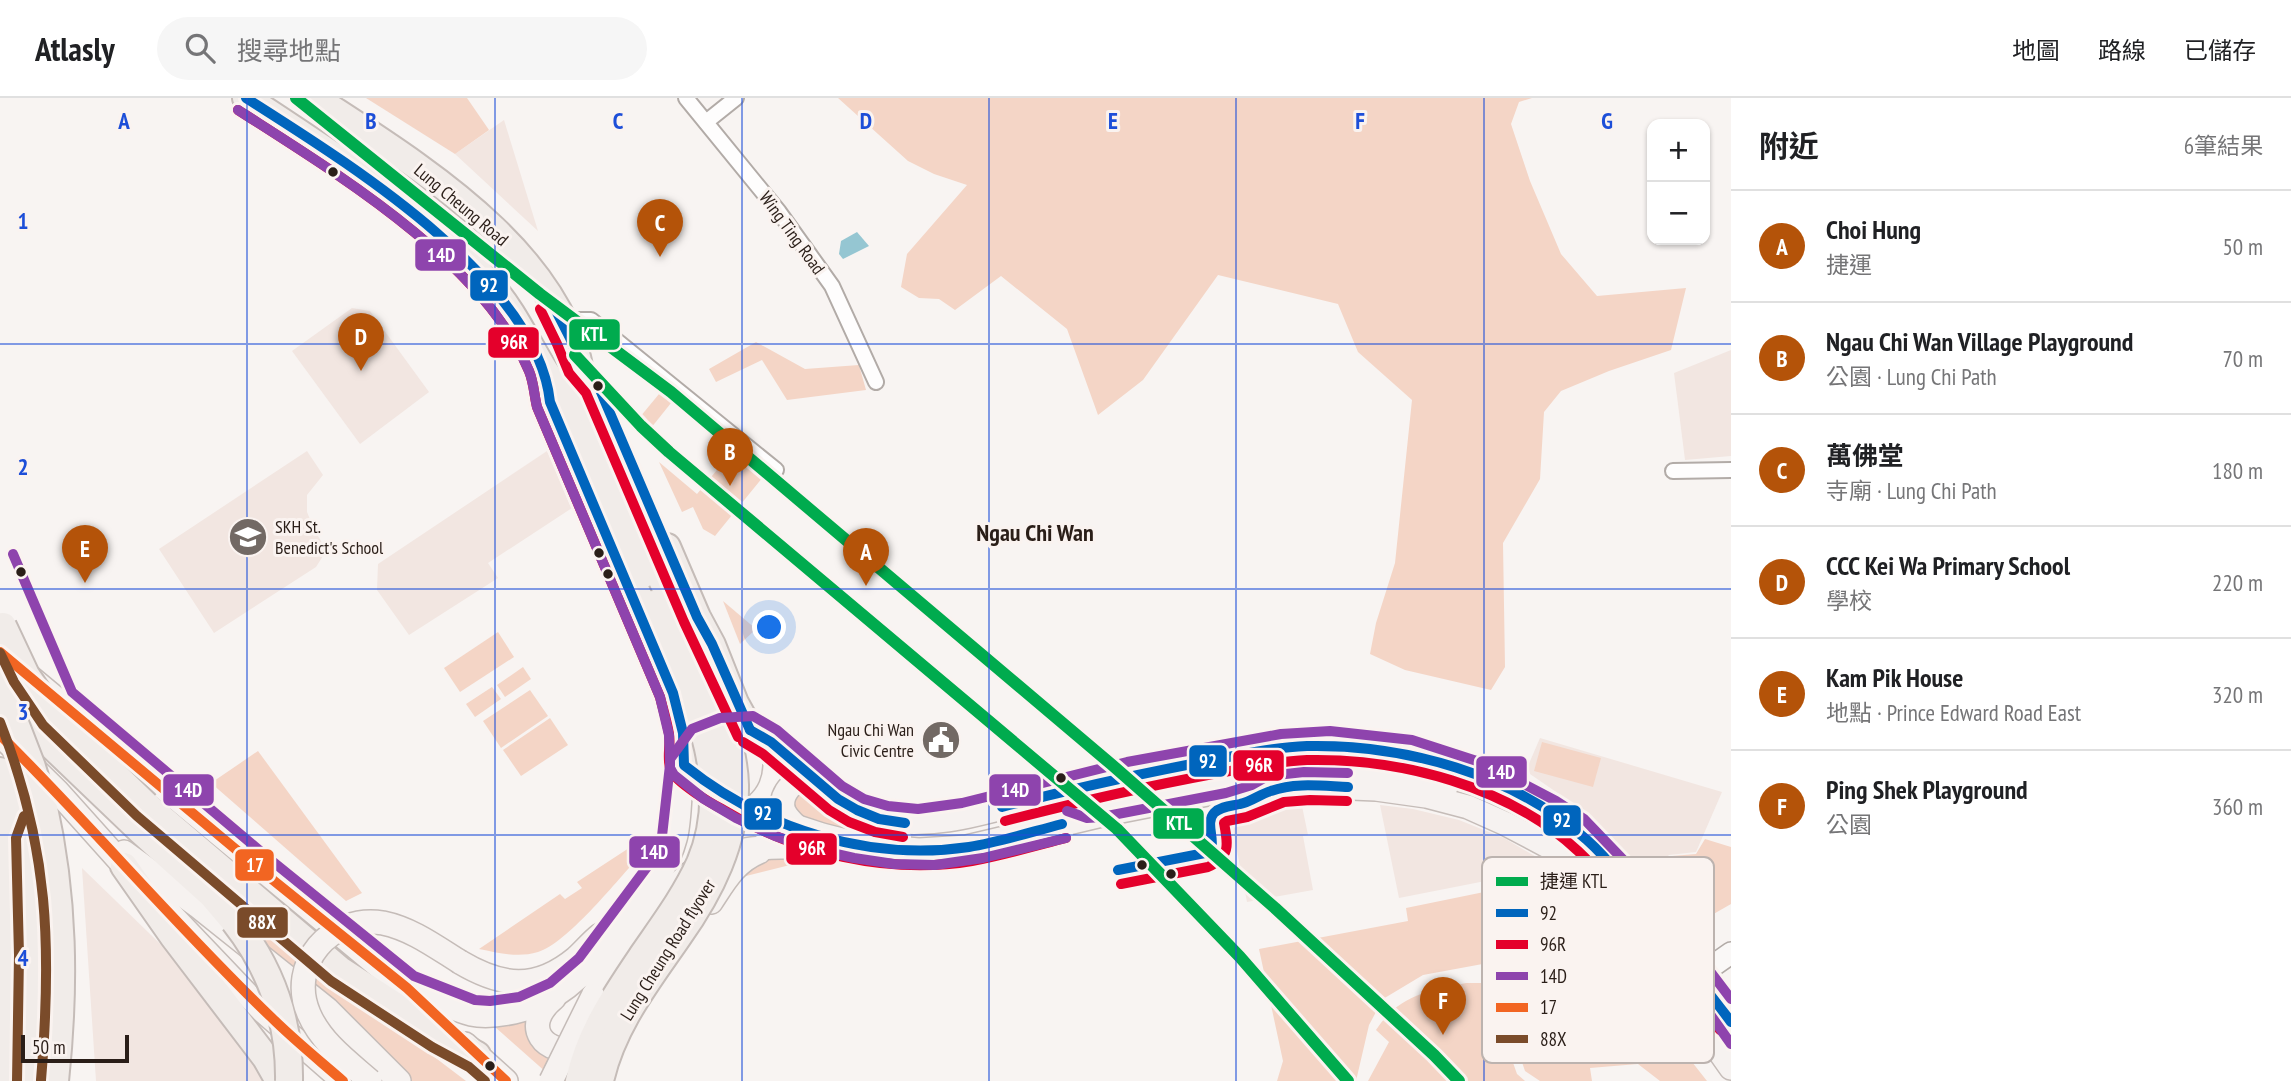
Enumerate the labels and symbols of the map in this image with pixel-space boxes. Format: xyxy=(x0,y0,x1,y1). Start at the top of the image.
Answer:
text: A xyxy=(117,106,130,135)
text: B xyxy=(365,106,377,135)
text: C xyxy=(613,106,624,135)
text: D xyxy=(860,106,872,135)
text: E xyxy=(1108,106,1118,135)
text: F xyxy=(1355,106,1365,135)
text: G xyxy=(1601,106,1613,135)
street label: Lung Cheung Road xyxy=(409,158,513,251)
unlabelled marker xyxy=(326,165,340,179)
street label: Wing Ting Road xyxy=(755,187,830,279)
pin: C xyxy=(637,199,683,257)
text: 1 xyxy=(18,206,29,235)
line badge: 14D xyxy=(414,238,467,272)
text: 14D xyxy=(427,243,455,267)
line badge: 92 xyxy=(469,269,509,302)
text: 92 xyxy=(480,273,498,297)
pin: D xyxy=(338,313,384,371)
line badge: KTL xyxy=(568,318,621,351)
text: KTL xyxy=(581,322,607,346)
line badge: 96R xyxy=(487,326,540,359)
text: 96R xyxy=(500,330,528,354)
unlabelled marker xyxy=(591,379,605,393)
pin: B xyxy=(707,428,753,486)
text: 2 xyxy=(18,452,29,481)
place label: SKH St. Benedict's School xyxy=(275,515,384,559)
school or university icon: SKH St. Benedict's School xyxy=(227,516,269,558)
district label: Ngau Chi Wan xyxy=(976,517,1094,548)
pin: E xyxy=(62,525,108,583)
pin: A xyxy=(843,528,889,586)
unlabelled marker xyxy=(592,546,606,560)
unlabelled marker xyxy=(14,565,28,579)
unlabelled marker xyxy=(601,567,615,581)
your location xyxy=(752,610,786,644)
text: 3 xyxy=(18,697,29,726)
place label: Ngau Chi Wan Civic Centre xyxy=(828,718,914,762)
public building icon: Ngau Chi Wan Civic Centre xyxy=(920,719,962,761)
line badge: 92 xyxy=(1188,744,1228,778)
text: 92 xyxy=(1199,749,1217,773)
line badge: 96R xyxy=(1232,749,1285,782)
text: 96R xyxy=(1245,753,1273,777)
line badge: 14D xyxy=(1475,755,1528,789)
text: 14D xyxy=(1487,760,1515,784)
unlabelled marker xyxy=(1054,771,1068,785)
line badge: 14D xyxy=(162,773,215,807)
line badge: 14D xyxy=(988,773,1042,807)
text: 14D xyxy=(174,778,202,802)
text: 14D xyxy=(1001,778,1029,802)
line badge: 92 xyxy=(743,797,783,831)
text: 92 xyxy=(754,801,772,825)
line badge: 92 xyxy=(1542,804,1582,837)
line badge: KTL xyxy=(1152,807,1205,840)
text: 92 xyxy=(1553,808,1571,832)
text: KTL xyxy=(1166,811,1192,835)
line badge: 96R xyxy=(785,832,838,866)
line badge: 14D xyxy=(628,835,681,869)
text: 96R xyxy=(798,836,826,860)
text: 14D xyxy=(640,840,668,864)
line badge: 17 xyxy=(234,848,275,882)
text: 17 xyxy=(246,853,264,877)
legend xyxy=(1482,857,1714,1063)
unlabelled marker xyxy=(1135,858,1149,872)
unlabelled marker xyxy=(1164,867,1178,881)
text: 捷運 KTL xyxy=(1540,869,1607,893)
street label: Lung Cheung Road flyover xyxy=(615,875,720,1025)
text: 92 xyxy=(1540,901,1557,925)
line badge: 88X xyxy=(236,906,289,939)
text: 88X xyxy=(248,910,276,934)
text: 96R xyxy=(1540,932,1566,956)
text: 4 xyxy=(18,943,29,972)
text: 14D xyxy=(1540,964,1567,988)
pin: F xyxy=(1420,977,1466,1035)
text: 17 xyxy=(1540,995,1557,1019)
text: 88X xyxy=(1540,1027,1567,1051)
scale bar xyxy=(21,1032,130,1064)
unlabelled marker xyxy=(483,1059,497,1073)

